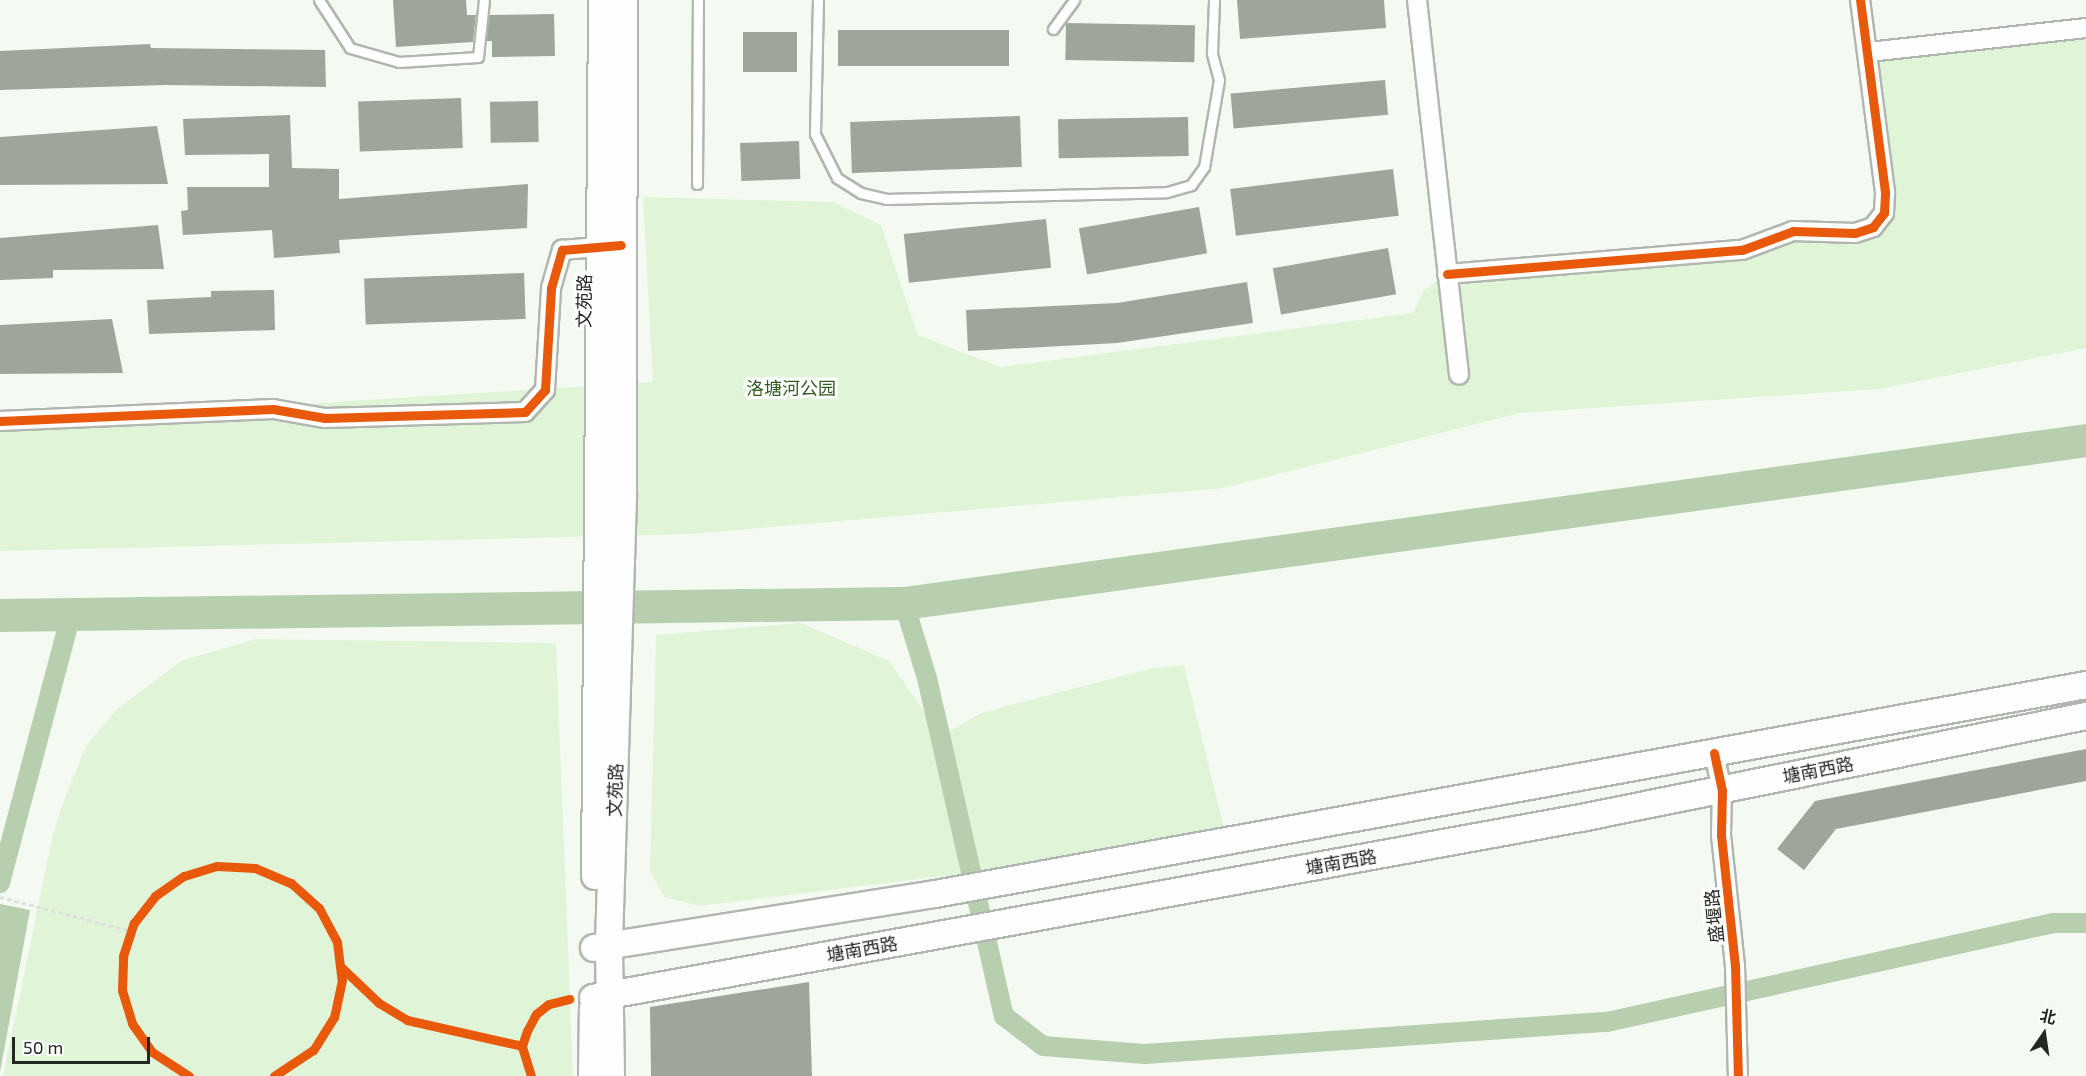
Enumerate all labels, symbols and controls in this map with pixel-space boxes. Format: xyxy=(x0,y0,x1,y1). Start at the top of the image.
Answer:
street label: 文苑路 xyxy=(573,274,595,328)
park label: 洛塘河公园 xyxy=(746,377,836,399)
street label: 塘南西路 xyxy=(1781,753,1855,787)
street label: 文苑路 xyxy=(603,763,627,817)
street label: 塘南西路 xyxy=(1304,845,1378,879)
street label: 盛堰路 xyxy=(1700,888,1728,944)
street label: 塘南西路 xyxy=(825,932,899,966)
north arrow xyxy=(2014,1004,2074,1064)
text: 北 xyxy=(2038,1005,2058,1027)
scale bar xyxy=(15,1025,153,1063)
text: 50 m xyxy=(23,1036,63,1058)

